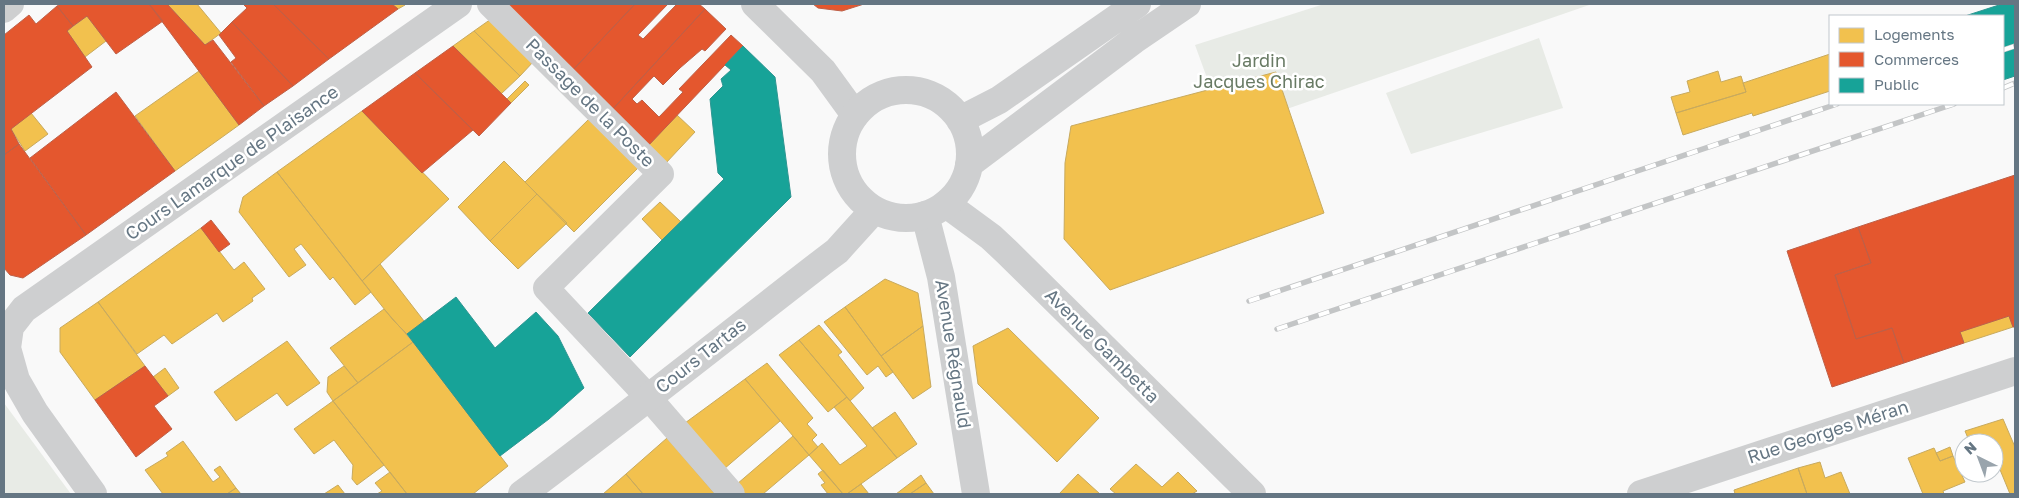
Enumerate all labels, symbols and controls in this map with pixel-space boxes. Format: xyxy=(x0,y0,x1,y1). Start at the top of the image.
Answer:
legend xyxy=(1829,15,2004,105)
text: Logements xyxy=(1874,25,1954,43)
street label: Passage de la Poste xyxy=(522,33,660,171)
park label: Jardin Jacques Chirac xyxy=(1193,49,1325,92)
text: Commerces xyxy=(1874,50,1959,68)
text: Public xyxy=(1874,75,1919,93)
street label: Cours Lamarque de Plaisance xyxy=(121,80,342,244)
street label: Avenue Régnauld xyxy=(931,278,977,430)
street label: Avenue Gambetta xyxy=(1041,284,1164,407)
street label: Cours Tartas xyxy=(651,313,750,397)
street label: Rue Georges Méran xyxy=(1744,395,1911,467)
north arrow xyxy=(1954,433,2004,483)
text: N xyxy=(1960,438,1980,458)

